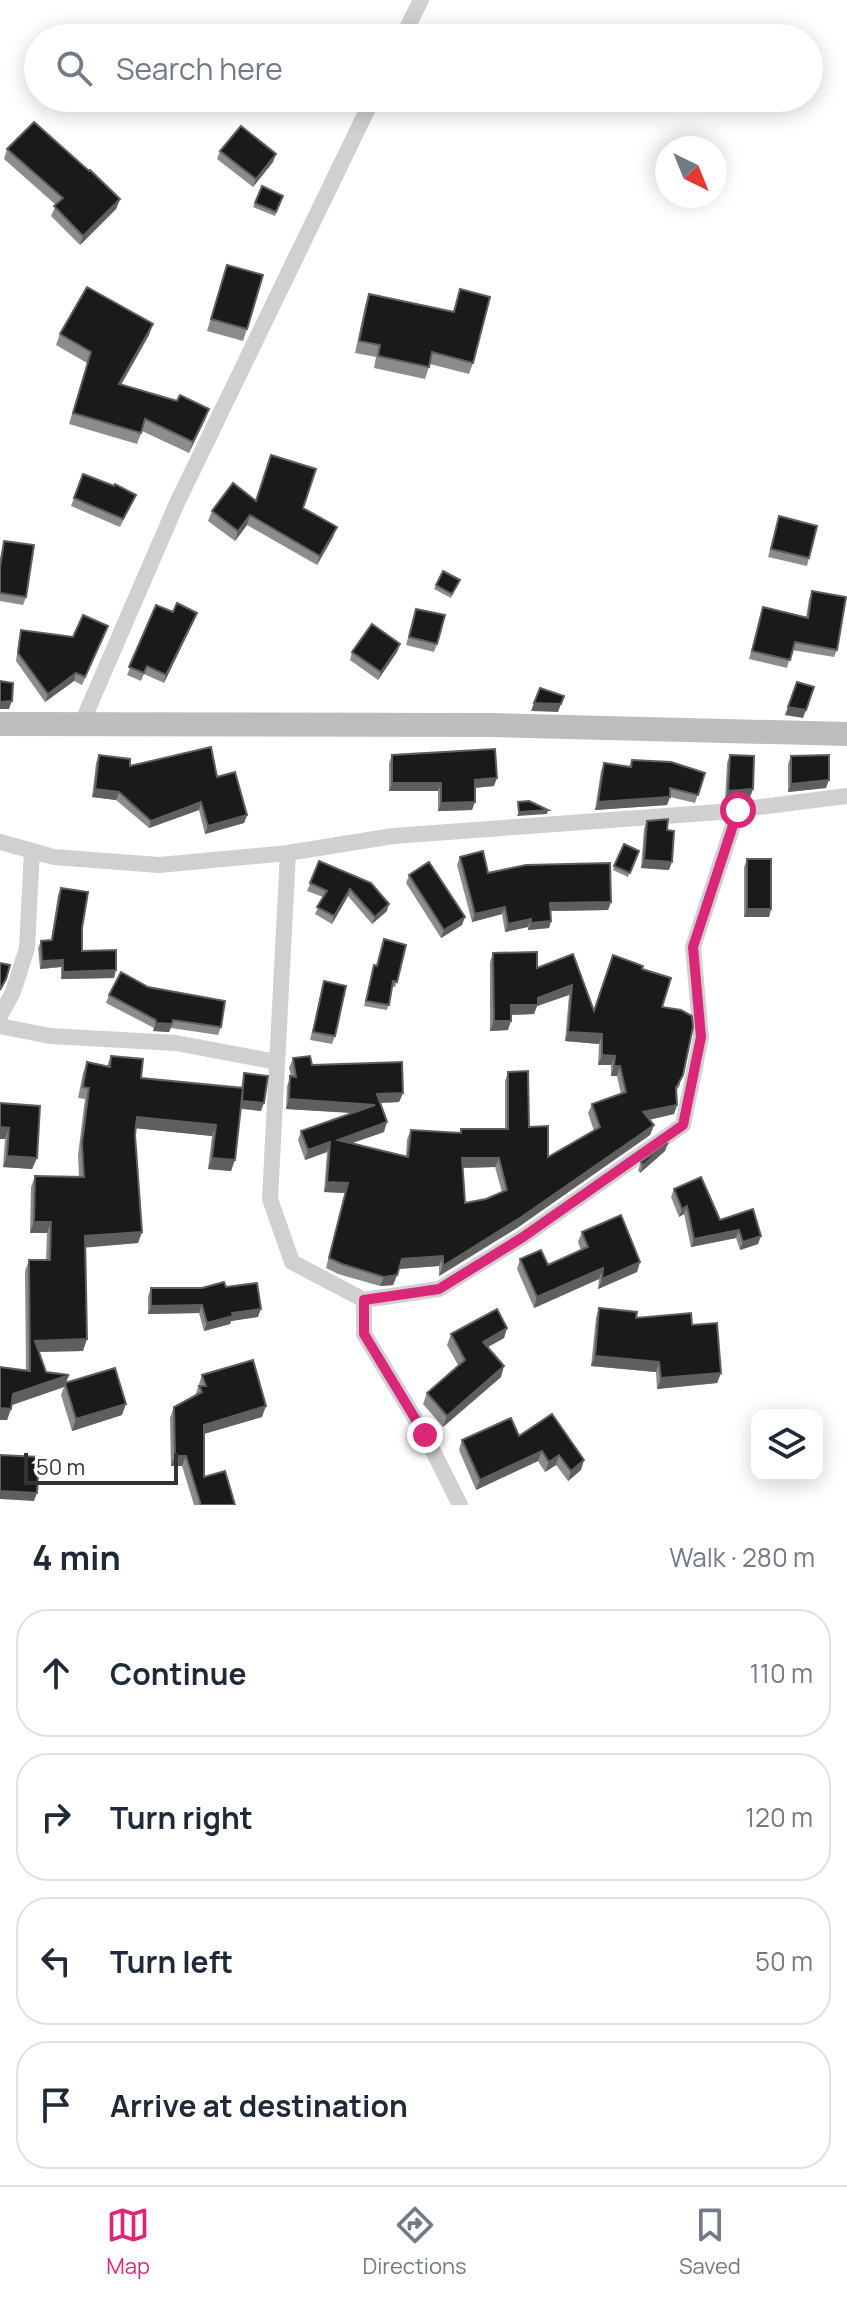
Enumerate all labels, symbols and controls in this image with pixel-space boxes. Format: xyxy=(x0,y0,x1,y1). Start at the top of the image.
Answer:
search box xyxy=(24,24,823,112)
icon: search xyxy=(52,46,96,90)
text: Search here xyxy=(116,48,283,89)
north arrow xyxy=(655,136,727,208)
route start xyxy=(720,792,756,828)
map controls xyxy=(751,1409,823,1481)
button: layers xyxy=(751,1409,823,1481)
route end xyxy=(407,1417,443,1453)
scale bar xyxy=(24,1449,178,1485)
text: 50 m xyxy=(36,1452,85,1482)
text: 4 min xyxy=(32,1534,121,1580)
text: Walk · 280 m xyxy=(669,1539,815,1575)
icon: ahead xyxy=(34,1651,78,1695)
text: Continue xyxy=(110,1653,246,1694)
text: 110 m xyxy=(750,1655,813,1691)
icon: right xyxy=(34,1795,78,1839)
text: Turn right xyxy=(110,1797,253,1838)
text: 120 m xyxy=(745,1799,813,1835)
icon: left xyxy=(34,1939,78,1983)
text: Turn left xyxy=(110,1941,233,1982)
text: 50 m xyxy=(755,1943,813,1979)
icon: arrive xyxy=(34,2083,78,2127)
text: Arrive at destination xyxy=(110,2085,408,2126)
tab: Map xyxy=(106,2203,150,2281)
tab: Directions xyxy=(362,2203,467,2281)
tab: Saved xyxy=(679,2203,741,2281)

